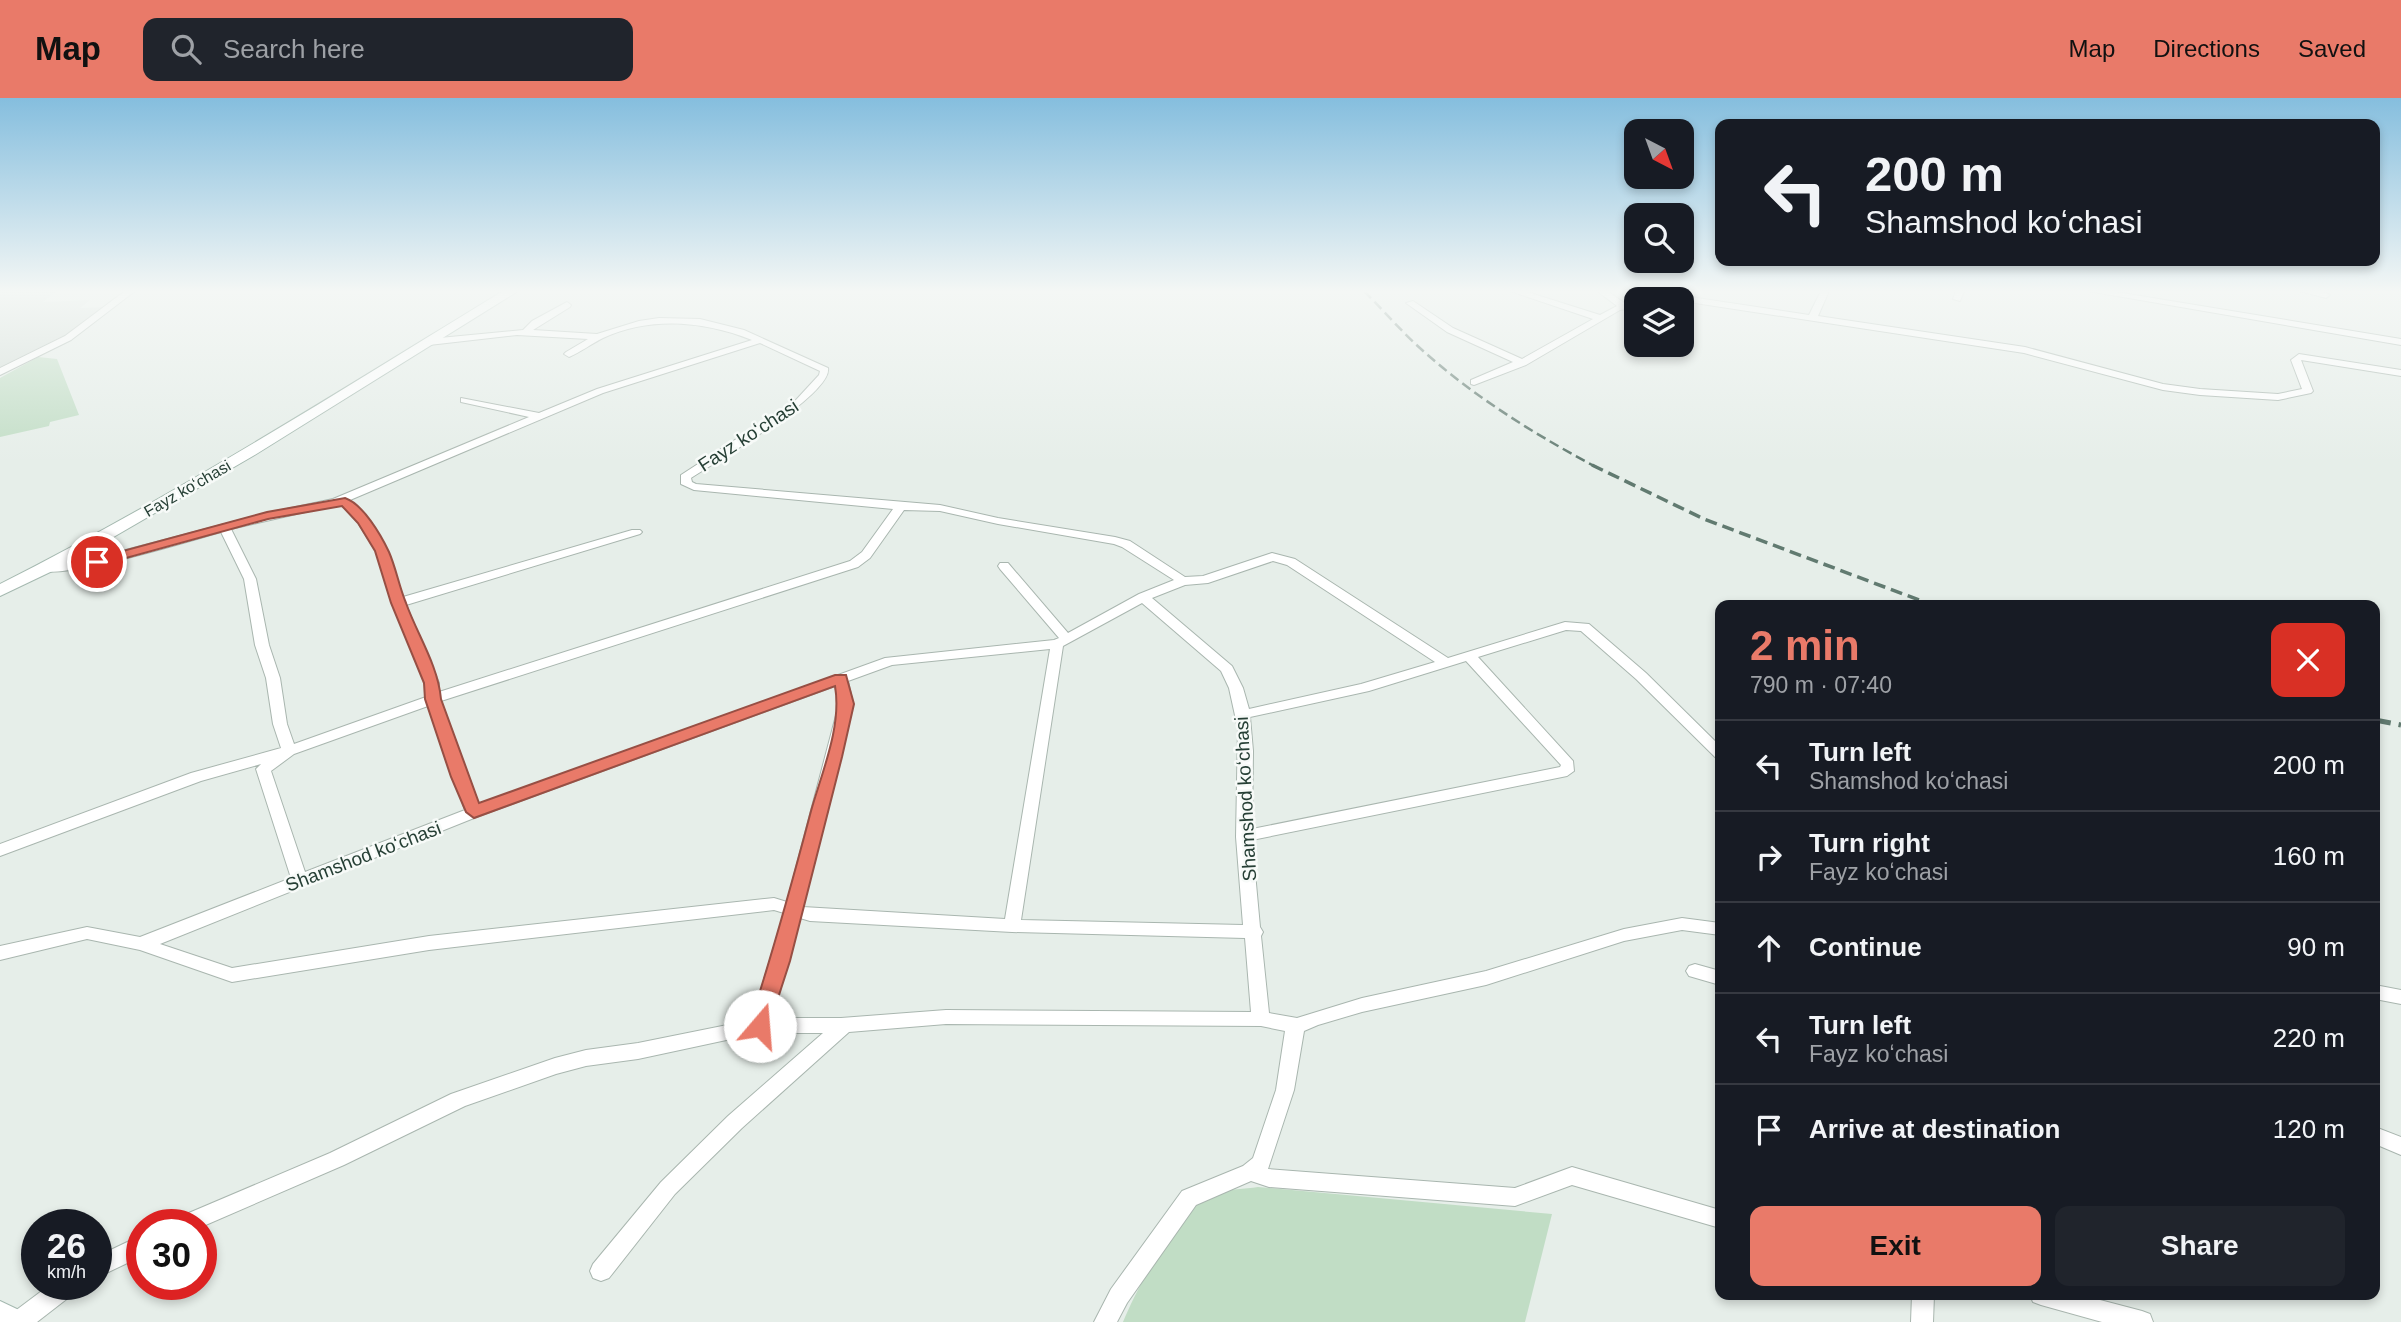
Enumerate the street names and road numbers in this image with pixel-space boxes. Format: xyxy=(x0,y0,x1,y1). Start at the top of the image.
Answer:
street label: Fayz koʻchasi xyxy=(694,395,802,476)
street label: Fayz koʻchasi xyxy=(141,457,233,520)
street label: Shamshod koʻchasi xyxy=(1231,716,1260,882)
street label: Shamshod koʻchasi xyxy=(283,817,444,896)

